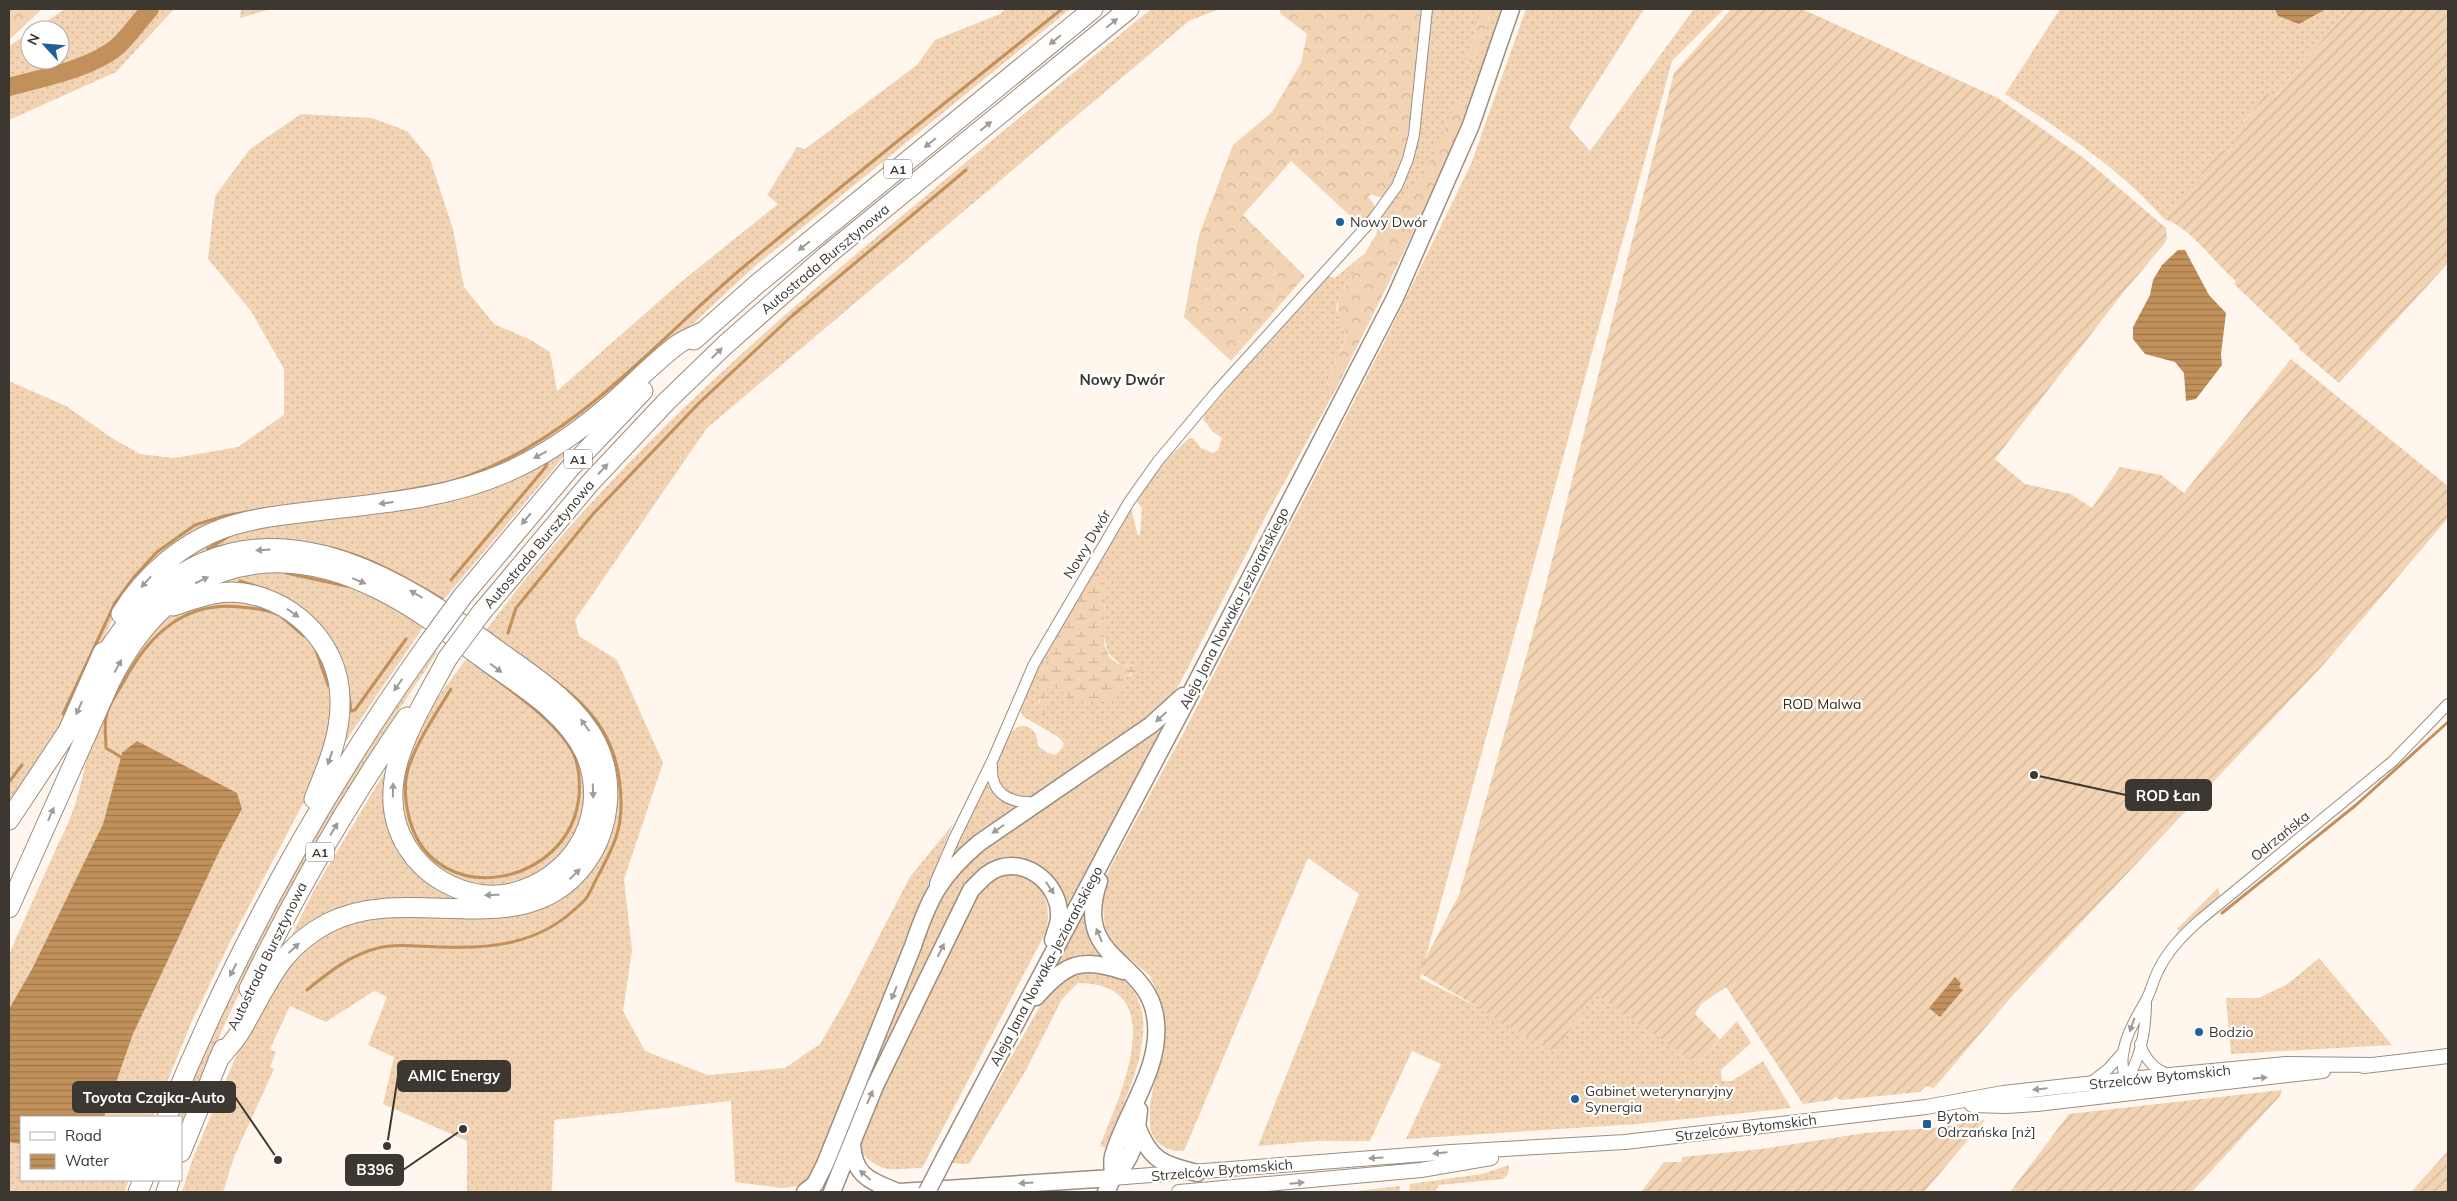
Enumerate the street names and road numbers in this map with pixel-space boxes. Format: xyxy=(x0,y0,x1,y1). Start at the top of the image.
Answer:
road number: A1 xyxy=(884,160,912,178)
street label: Autostrada Bursztynowa xyxy=(757,200,893,318)
road number: A1 xyxy=(564,449,592,468)
street label: Autostrada Bursztynowa xyxy=(480,476,598,612)
street label: Aleja Jana Nowaka-Jeziorańskiego xyxy=(1175,504,1293,712)
street label: Nowy Dwór xyxy=(1059,505,1115,582)
street label: Odrzańska xyxy=(2247,807,2313,865)
road number: A1 xyxy=(306,842,334,862)
street label: Aleja Jana Nowaka-Jeziorańskiego xyxy=(986,863,1106,1069)
street label: Autostrada Bursztynowa xyxy=(223,879,311,1033)
street label: Strzelców Bytomskich xyxy=(2088,1061,2232,1093)
street label: Strzelców Bytomskich xyxy=(1674,1110,1818,1146)
street label: Strzelców Bytomskich xyxy=(1150,1155,1294,1185)

